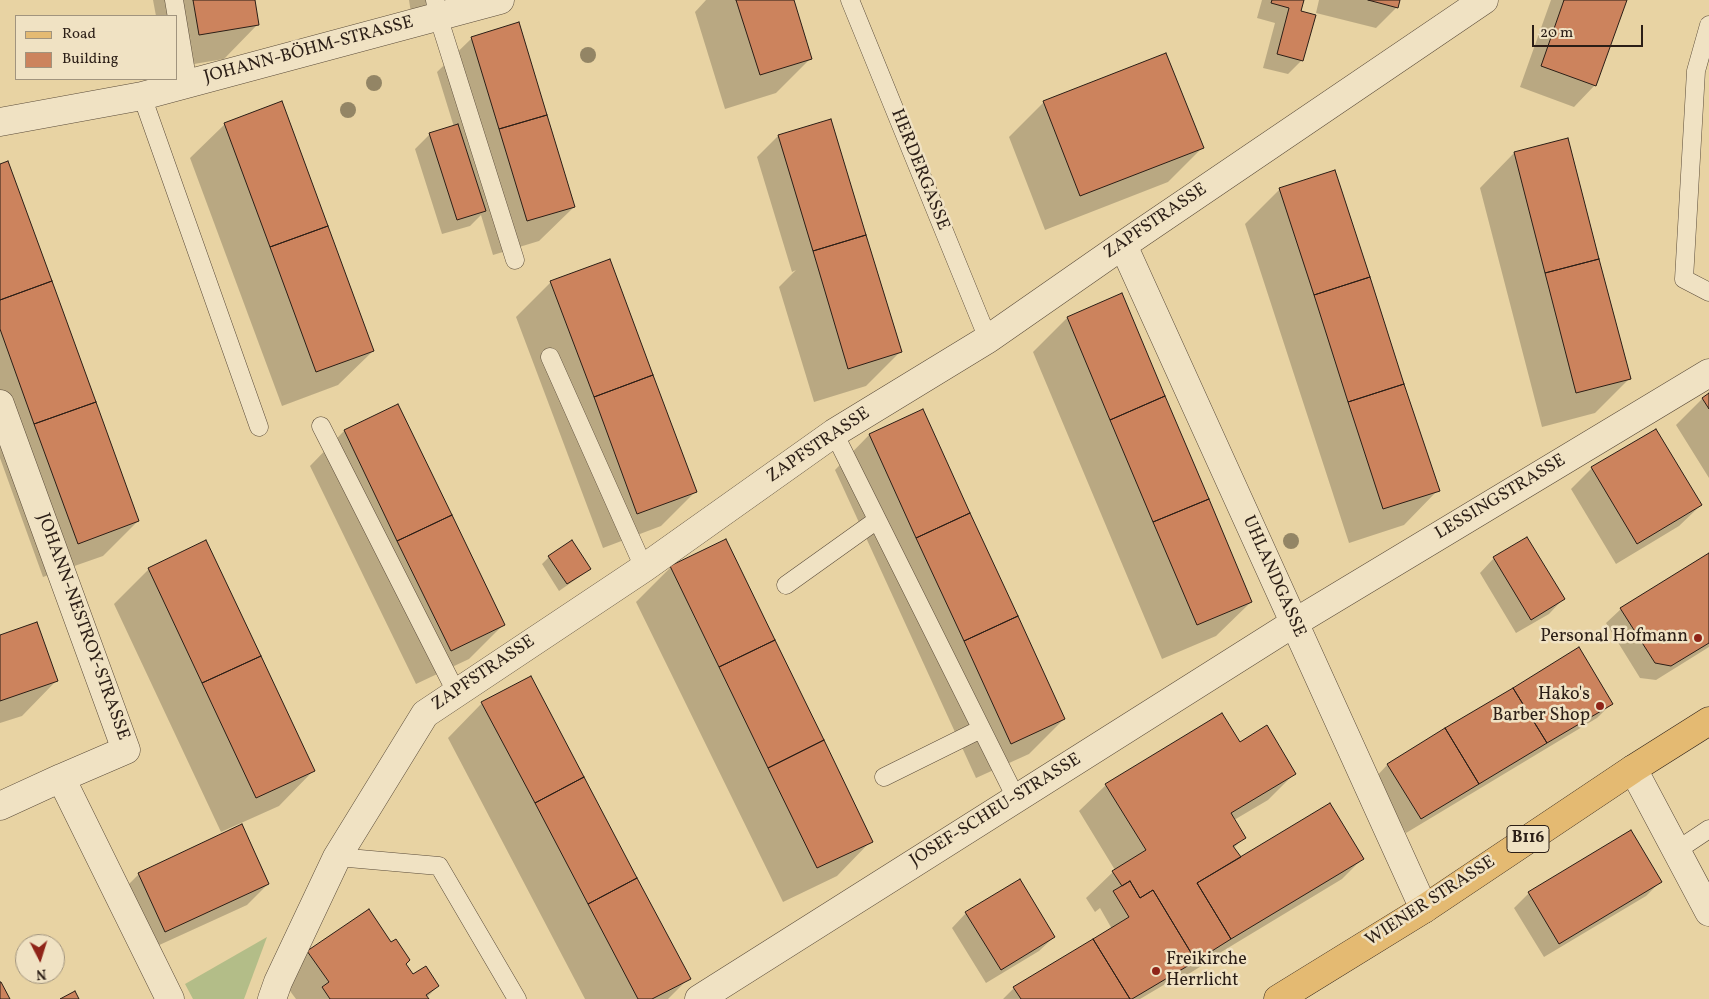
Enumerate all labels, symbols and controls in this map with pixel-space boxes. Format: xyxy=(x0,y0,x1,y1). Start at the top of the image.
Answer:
street label: JOHANN-BÖHM-STRASSE xyxy=(202,13,416,89)
legend xyxy=(15,15,178,80)
scale bar xyxy=(1534,15,1645,47)
text: 20 m xyxy=(1540,23,1573,44)
text: Road xyxy=(62,24,96,45)
text: Building xyxy=(62,49,118,70)
street label: HERDERGASSE xyxy=(885,106,953,234)
street label: ZAPFSTRASSE xyxy=(1100,180,1212,264)
street label: ZAPFSTRASSE xyxy=(763,404,875,488)
street label: LESSINGSTRASSE xyxy=(1432,450,1570,546)
street label: JOHANN-NESTROY-STRASSE xyxy=(31,511,133,743)
street label: UHLANDGASSE xyxy=(1237,513,1309,641)
place label: Personal Hofmann xyxy=(1540,627,1688,649)
street label: ZAPFSTRASSE xyxy=(428,632,540,716)
marker: Personal Hofmann xyxy=(1692,632,1704,644)
place label: Hako's Barber Shop xyxy=(1492,685,1590,728)
marker: Hako's Barber Shop xyxy=(1594,700,1606,712)
street label: JOSEF-SCHEU-STRASSE xyxy=(906,749,1086,873)
road number: B116 xyxy=(1507,826,1549,852)
street label: WIENER STRASSE xyxy=(1362,852,1500,952)
north arrow xyxy=(15,934,65,984)
place label: Freikirche Herrlicht xyxy=(1166,950,1247,992)
text: N xyxy=(35,964,47,983)
marker: Freikirche Herrlicht xyxy=(1150,965,1162,977)

